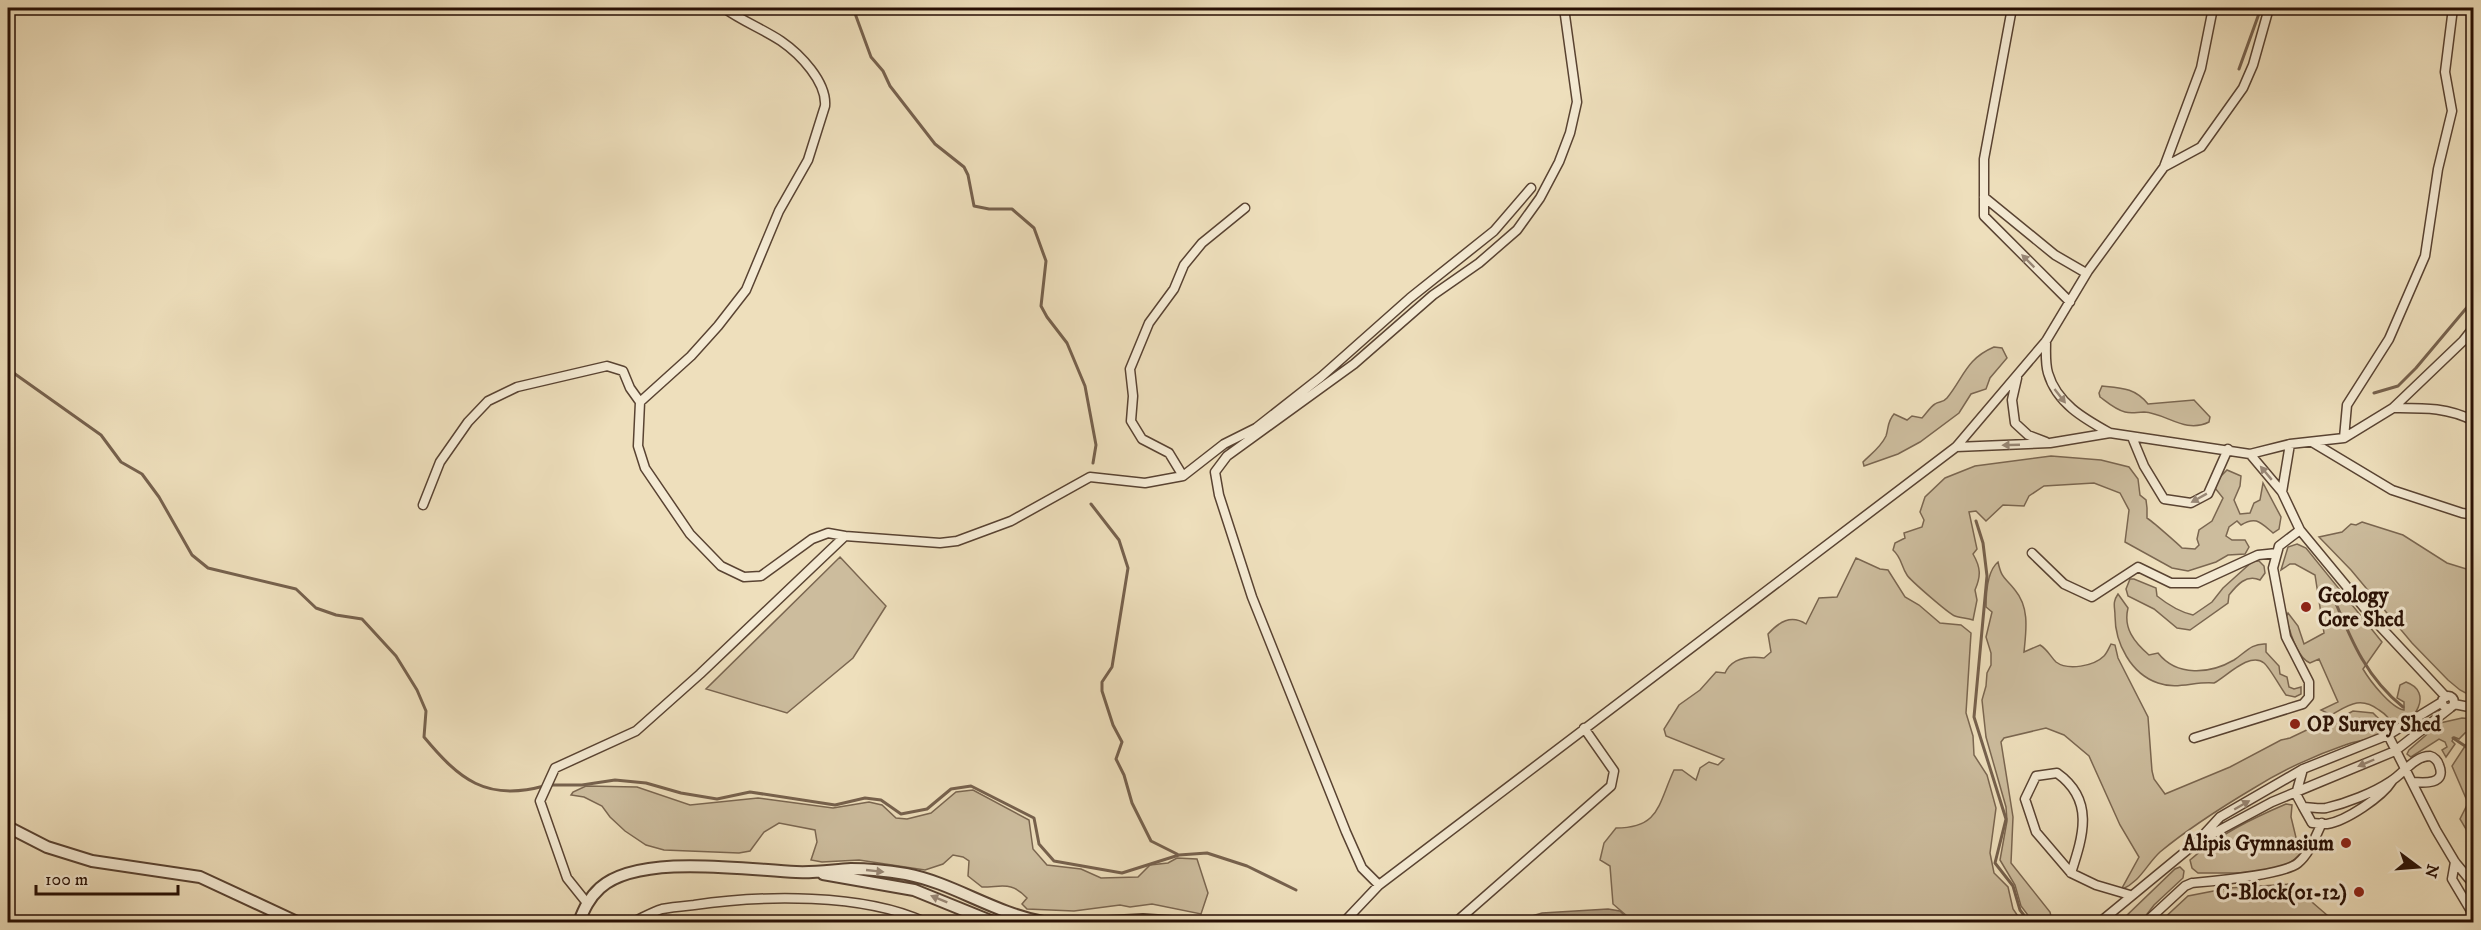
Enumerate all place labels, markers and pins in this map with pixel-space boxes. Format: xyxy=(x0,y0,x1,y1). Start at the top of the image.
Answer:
place label: Geology Core Shed xyxy=(2318,583,2405,633)
marker: Geology Core Shed xyxy=(2299,600,2313,614)
place label: OP Survey Shed xyxy=(2307,712,2442,738)
marker: OP Survey Shed xyxy=(2288,717,2302,731)
place label: Alipis Gymnasium xyxy=(2182,831,2334,857)
marker: Alipis Gymnasium xyxy=(2339,836,2353,850)
place label: C-Block(01-12) xyxy=(2216,880,2347,906)
marker: C-Block(01-12) xyxy=(2352,885,2366,899)

